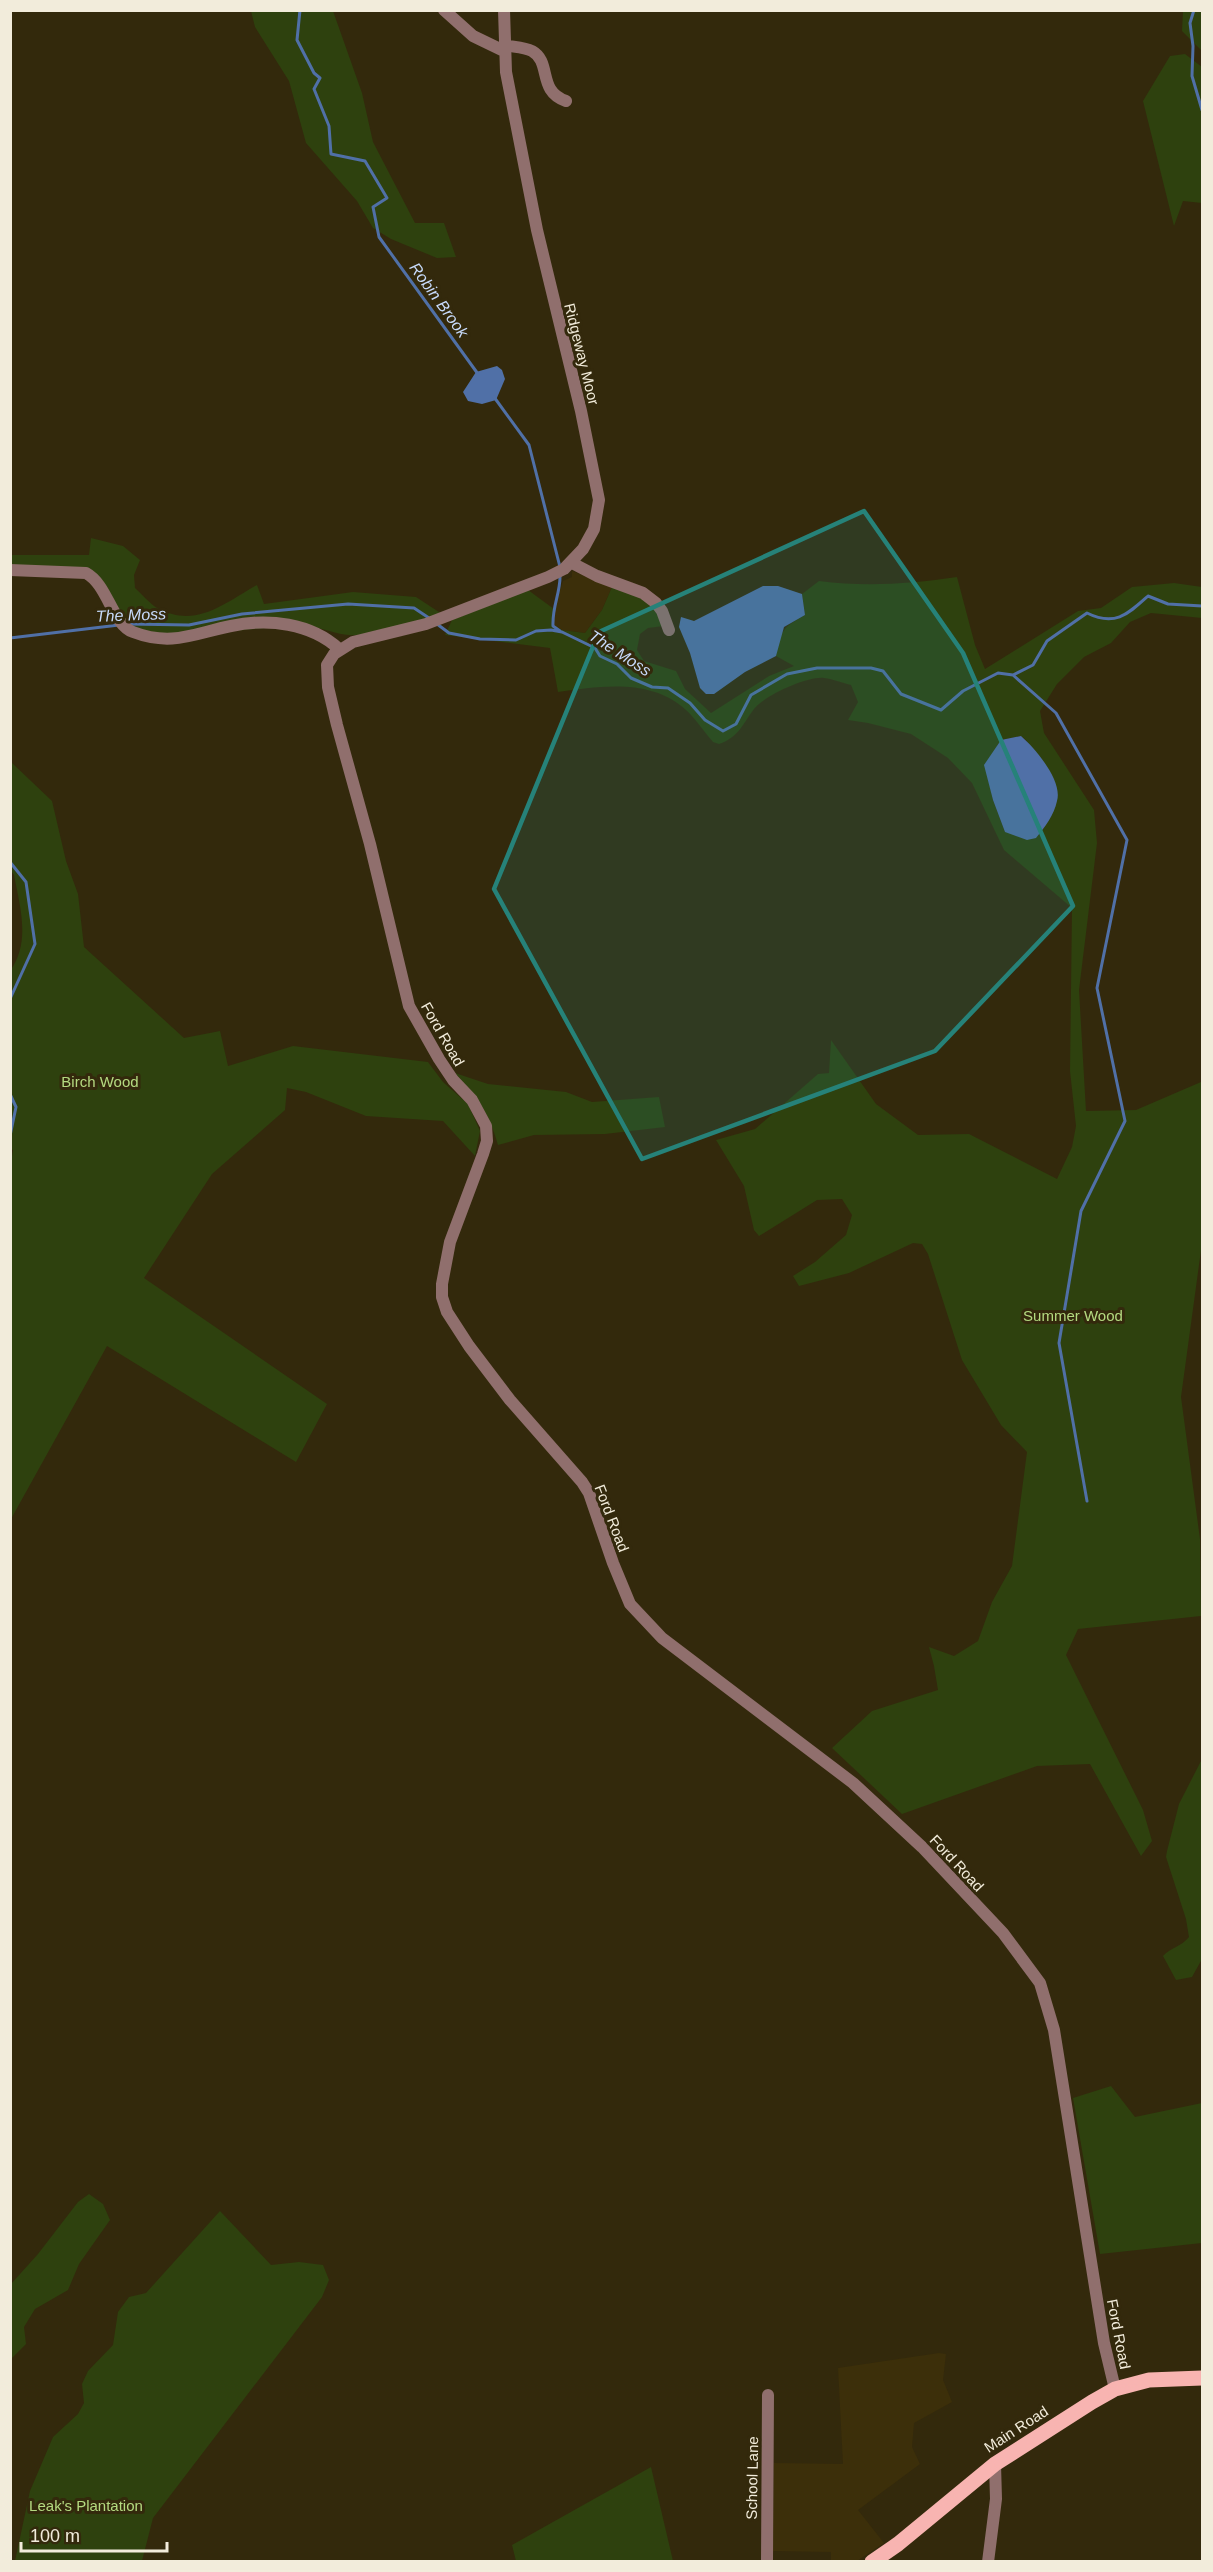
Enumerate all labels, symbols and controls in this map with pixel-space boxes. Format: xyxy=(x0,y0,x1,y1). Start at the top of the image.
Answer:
water label: Robin Brook xyxy=(406,259,472,341)
street label: Ridgeway Moor xyxy=(561,301,603,407)
water label: The Moss xyxy=(96,605,166,625)
water label: The Moss xyxy=(586,627,654,679)
street label: Ford Road xyxy=(418,999,468,1069)
park label: Birch Wood xyxy=(61,1073,139,1090)
park label: Summer Wood xyxy=(1023,1307,1123,1324)
street label: Ford Road xyxy=(591,1482,633,1554)
street label: Ford Road xyxy=(927,1831,987,1895)
street label: Ford Road xyxy=(1104,2298,1134,2370)
street label: Main Road xyxy=(981,2402,1051,2456)
street label: School Lane xyxy=(743,2436,761,2520)
park label: Leak's Plantation xyxy=(29,2497,143,2514)
scale bar xyxy=(21,2515,166,2553)
text: 100 m xyxy=(30,2526,80,2546)

